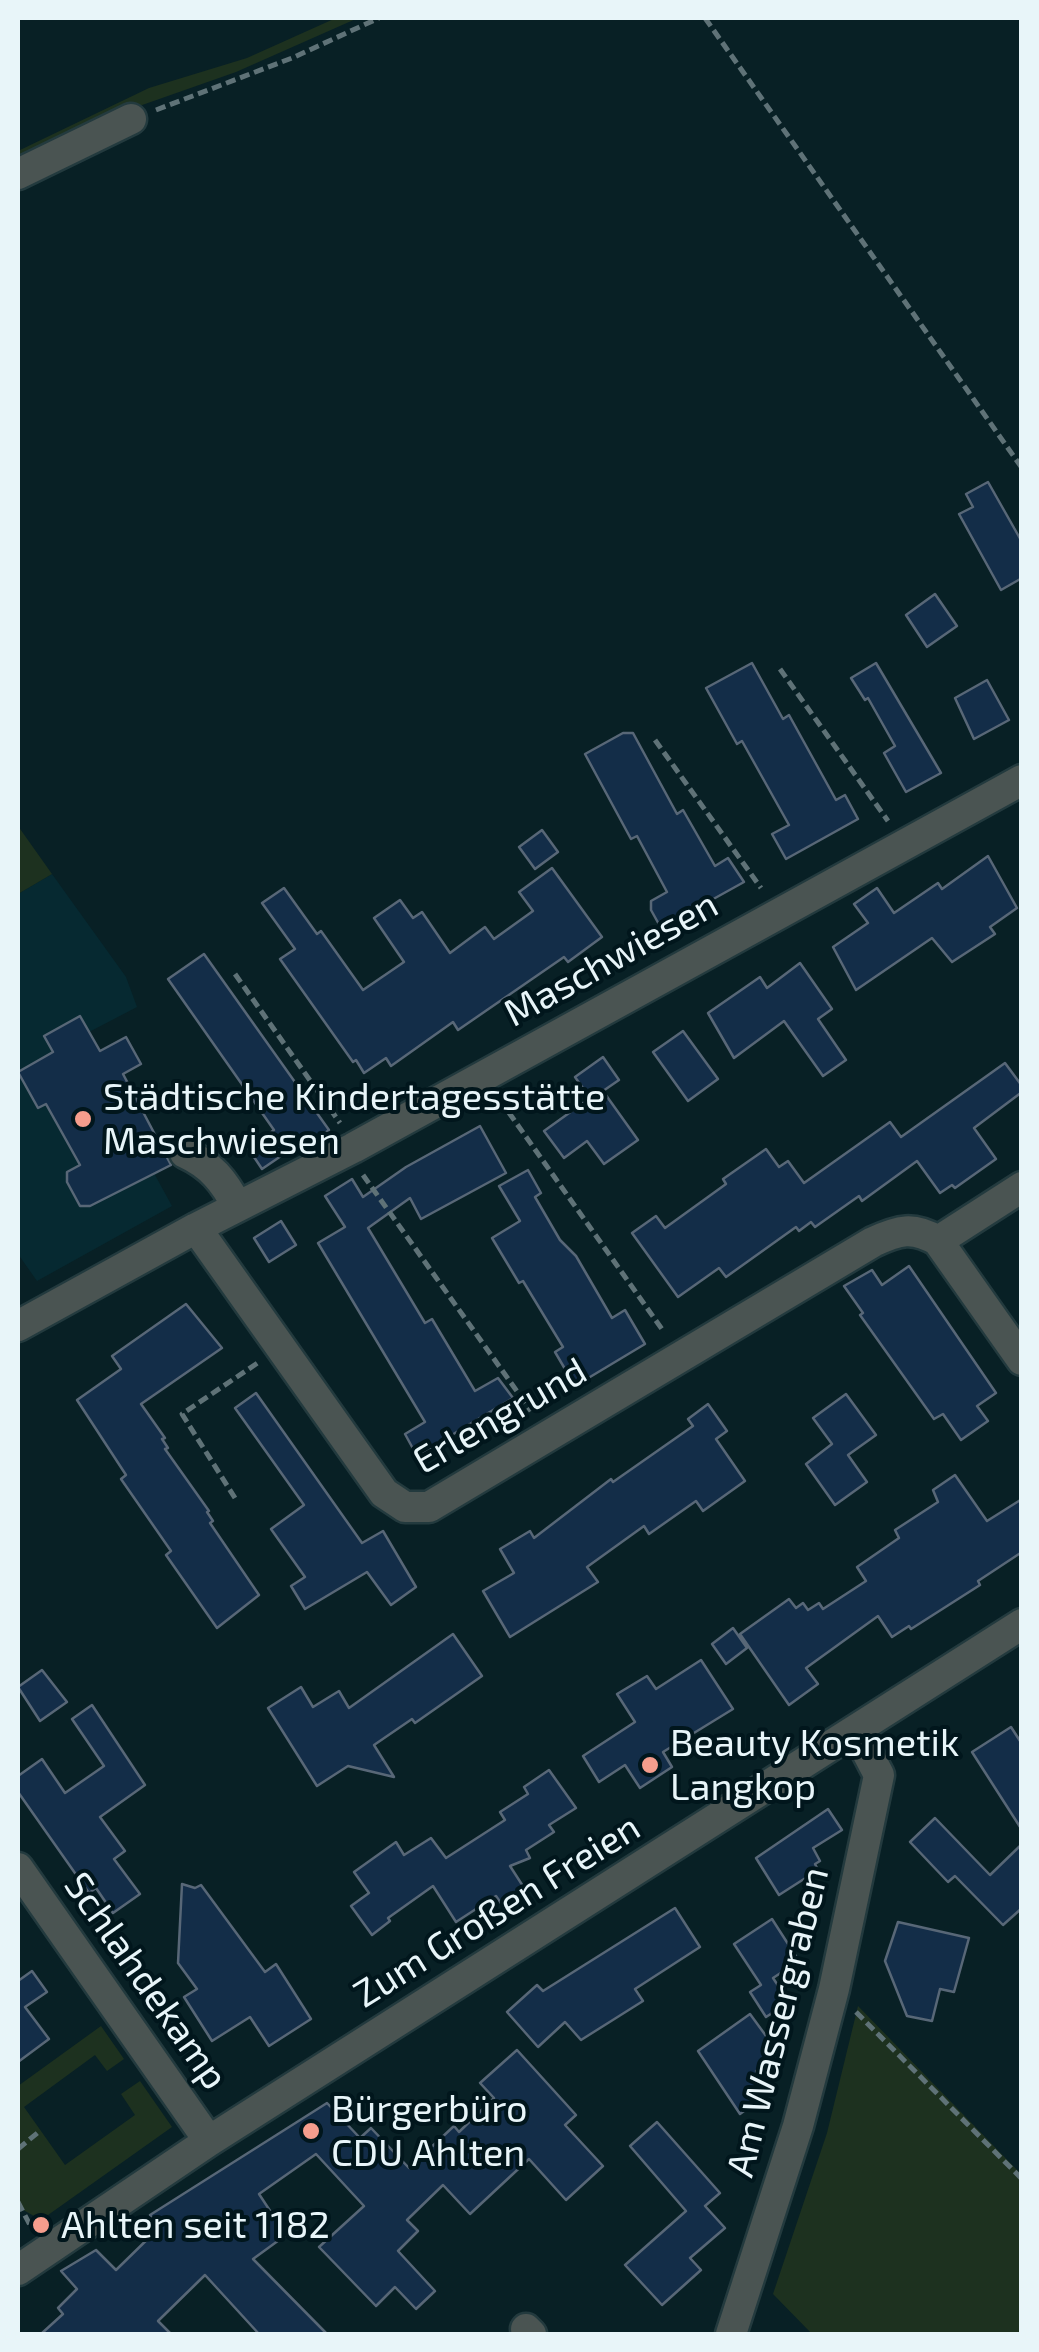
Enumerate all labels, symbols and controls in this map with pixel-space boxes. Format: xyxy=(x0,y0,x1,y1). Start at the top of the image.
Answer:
street label: Maschwiesen xyxy=(496,882,726,1036)
place label: Städtische Kindertagesstätte Maschwiesen xyxy=(103,1074,605,1164)
marker: Städtische Kindertagesstätte Maschwiesen xyxy=(72,1108,94,1130)
street label: Erlengrund xyxy=(405,1348,595,1484)
place label: Beauty Kosmetik Langkop xyxy=(670,1720,959,1810)
marker: Beauty Kosmetik Langkop xyxy=(639,1754,661,1776)
street label: Zum Großen Freien xyxy=(346,1805,648,2017)
street label: Am Wassergraben xyxy=(717,1863,839,2181)
street label: Schlahdekamp xyxy=(55,1864,237,2098)
place label: Bürgerbüro CDU Ahlten xyxy=(331,2086,528,2176)
marker: Bürgerbüro CDU Ahlten xyxy=(300,2120,322,2142)
place label: Ahlten seit 1182 xyxy=(61,2202,330,2248)
marker: Ahlten seit 1182 xyxy=(30,2214,52,2236)

